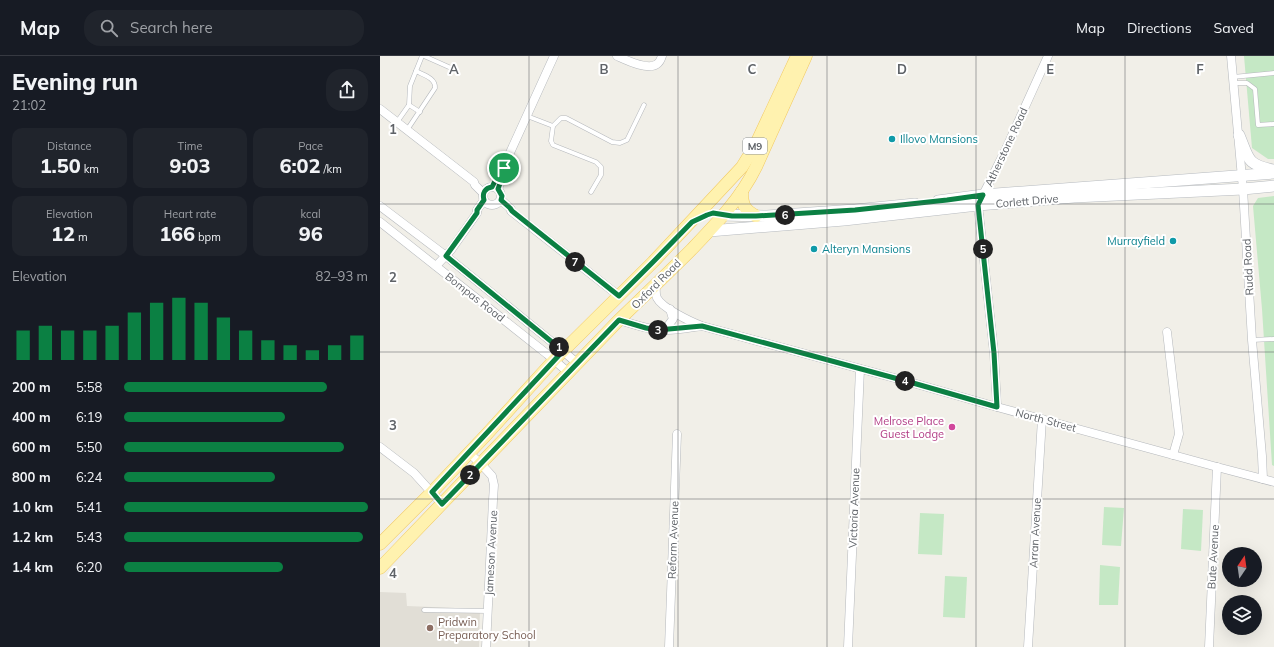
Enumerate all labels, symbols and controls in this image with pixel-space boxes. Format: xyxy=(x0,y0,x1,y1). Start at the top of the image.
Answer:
search box xyxy=(84,10,364,46)
text: Map xyxy=(20,16,60,40)
icon: search xyxy=(98,17,120,39)
text: Search here xyxy=(130,18,213,37)
text: Map xyxy=(1076,19,1105,37)
text: Directions xyxy=(1127,19,1192,37)
text: Saved xyxy=(1214,19,1254,37)
text: A xyxy=(449,61,459,77)
text: B xyxy=(600,61,609,77)
text: C xyxy=(748,61,757,77)
text: D xyxy=(897,61,907,77)
text: E xyxy=(1046,61,1054,77)
text: F xyxy=(1196,61,1204,77)
text: Evening run xyxy=(12,68,138,96)
button: share xyxy=(326,69,368,111)
text: 21:02 xyxy=(12,97,46,113)
street label: Atherstone Road xyxy=(981,105,1031,189)
text: 1 xyxy=(389,121,397,137)
place label: Illovo Mansions xyxy=(900,132,978,146)
marker: Illovo Mansions xyxy=(887,134,897,144)
road number: M9 xyxy=(743,138,767,154)
text: Distance xyxy=(47,139,92,153)
text: Time xyxy=(178,139,202,153)
text: Pace xyxy=(298,139,323,153)
pin xyxy=(487,151,521,185)
text: 1.50 xyxy=(40,153,81,178)
text: 9:03 xyxy=(169,153,211,178)
text: 6:02 xyxy=(279,153,321,178)
icon: arrive xyxy=(493,157,515,179)
text: km xyxy=(81,162,99,176)
text: /km xyxy=(321,162,342,176)
street label: Corlett Drive xyxy=(995,191,1059,211)
pin: 6 xyxy=(775,205,795,225)
text: Elevation xyxy=(46,207,93,221)
text: Heart rate xyxy=(164,207,216,221)
text: kcal xyxy=(301,207,321,221)
text: 6 xyxy=(782,208,788,222)
text: 12 xyxy=(51,221,75,246)
text: 166 xyxy=(159,221,195,246)
text: 96 xyxy=(299,221,323,246)
text: m xyxy=(75,230,88,244)
text: bpm xyxy=(195,230,221,244)
place label: Murrayfield xyxy=(1107,234,1165,248)
marker: Murrayfield xyxy=(1168,236,1178,246)
street label: Rudd Road xyxy=(1240,238,1256,296)
pin: 5 xyxy=(973,239,993,259)
place label: Alteryn Mansions xyxy=(822,242,911,256)
text: 5 xyxy=(980,242,986,256)
marker: Alteryn Mansions xyxy=(809,244,819,254)
pin: 7 xyxy=(565,252,585,272)
text: 7 xyxy=(572,255,578,269)
street label: Oxford Road xyxy=(628,256,684,312)
text: Elevation xyxy=(12,268,67,284)
text: 82–93 m xyxy=(315,268,368,284)
text: 2 xyxy=(389,269,397,285)
street label: Bompas Road xyxy=(442,269,508,325)
pin: 3 xyxy=(648,320,668,340)
text: 3 xyxy=(655,323,661,337)
pin: 1 xyxy=(549,337,569,357)
text: 1 xyxy=(556,340,562,354)
pin: 4 xyxy=(895,371,915,391)
text: 4 xyxy=(902,374,908,388)
text: 200 m xyxy=(12,379,51,395)
text: 5:58 xyxy=(76,379,102,395)
street label: North Street xyxy=(1014,405,1078,435)
text: 400 m xyxy=(12,409,51,425)
text: 6:19 xyxy=(76,409,102,425)
place label: Melrose Place Guest Lodge xyxy=(874,414,944,441)
text: 3 xyxy=(389,417,397,433)
marker: Melrose Place Guest Lodge xyxy=(947,422,957,432)
text: 600 m xyxy=(12,439,51,455)
text: 5:50 xyxy=(76,439,102,455)
pin: 2 xyxy=(460,465,480,485)
text: 2 xyxy=(467,468,473,482)
street label: Victoria Avenue xyxy=(846,468,862,548)
text: 800 m xyxy=(12,469,51,485)
text: 6:24 xyxy=(76,469,102,485)
street label: Arran Avenue xyxy=(1026,498,1044,568)
text: 1.0 km xyxy=(12,499,53,515)
text: 5:41 xyxy=(76,499,102,515)
street label: Reform Avenue xyxy=(665,501,681,579)
street label: Jameson Avenue xyxy=(482,510,500,596)
street label: Bute Avenue xyxy=(1204,524,1222,590)
text: 1.2 km xyxy=(12,529,53,545)
text: 5:43 xyxy=(76,529,102,545)
north arrow xyxy=(1222,547,1262,587)
map controls xyxy=(1222,547,1262,635)
text: 1.4 km xyxy=(12,559,53,575)
text: 6:20 xyxy=(76,559,102,575)
text: 4 xyxy=(389,565,397,581)
button: layers xyxy=(1222,595,1262,635)
place label: Pridwin Preparatory School xyxy=(438,615,536,642)
marker: Pridwin Preparatory School xyxy=(425,623,435,633)

